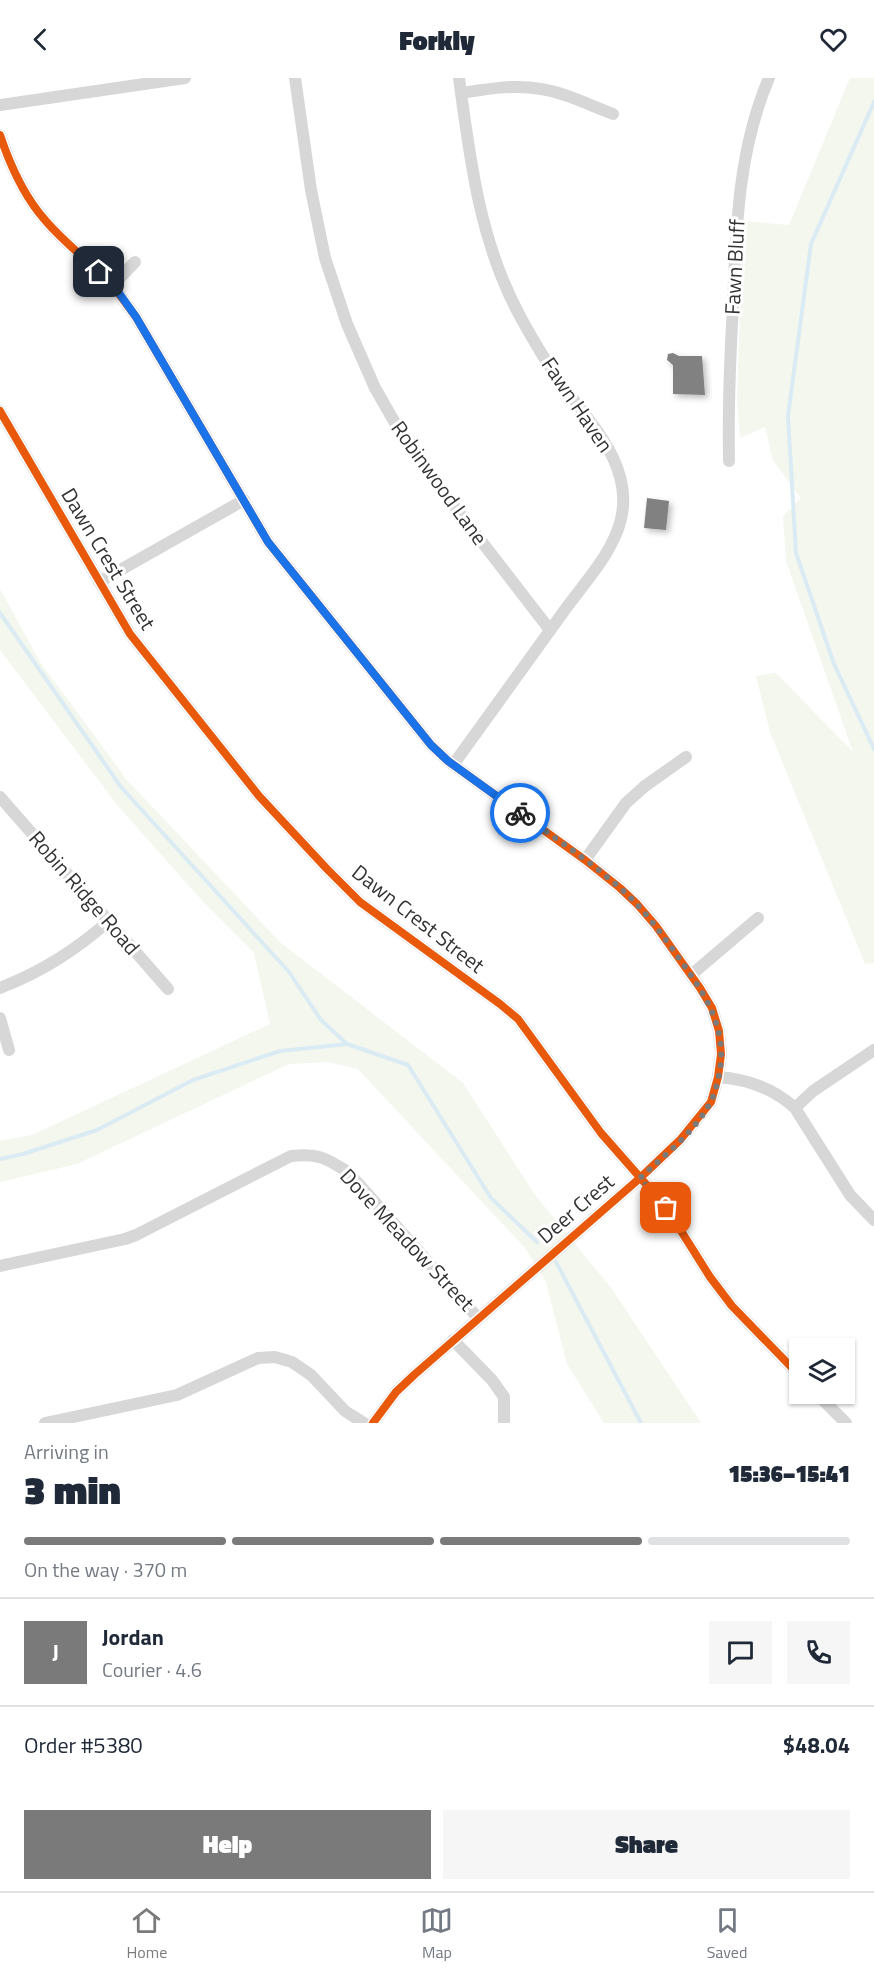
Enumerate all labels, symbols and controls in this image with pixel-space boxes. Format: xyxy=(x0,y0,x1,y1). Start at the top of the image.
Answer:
text: Forkly xyxy=(399,19,475,60)
icon: back xyxy=(24,23,57,56)
icon: heart xyxy=(817,23,850,56)
street label: Fawn Bluff xyxy=(716,218,752,316)
pin xyxy=(73,246,124,297)
icon: home xyxy=(82,255,115,288)
street label: Fawn Haven xyxy=(534,350,622,459)
street label: Robinwood Lane xyxy=(384,414,496,551)
street label: Dawn Crest Street xyxy=(54,481,164,636)
courier xyxy=(490,783,550,843)
icon: bike xyxy=(504,797,537,830)
street label: Robin Ridge Road xyxy=(22,823,148,962)
street label: Dawn Crest Street xyxy=(345,856,492,981)
street label: Dove Meadow Street xyxy=(333,1161,483,1318)
street label: Deer Crest xyxy=(530,1165,621,1251)
pin xyxy=(640,1182,691,1233)
icon: bag xyxy=(649,1191,682,1224)
map controls xyxy=(789,1338,855,1404)
button: layers xyxy=(789,1338,855,1404)
text: Arriving in xyxy=(24,1436,109,1467)
text: 15:36–15:41 xyxy=(728,1457,850,1491)
text: 3 min xyxy=(24,1460,121,1519)
text: On the way · 370 m xyxy=(24,1554,187,1585)
text: Jordan xyxy=(102,1620,164,1654)
button: chat xyxy=(709,1621,772,1684)
button: phone xyxy=(787,1621,850,1684)
text: J xyxy=(52,1635,59,1669)
text: Courier · 4.6 xyxy=(102,1654,202,1685)
text: Order #5380 xyxy=(24,1728,143,1762)
text: $48.04 xyxy=(783,1728,850,1762)
button: Help xyxy=(24,1810,431,1879)
button: Share xyxy=(443,1810,850,1879)
tab: Home xyxy=(127,1904,167,1964)
tab: Map xyxy=(420,1904,453,1964)
tab: Saved xyxy=(707,1904,747,1964)

